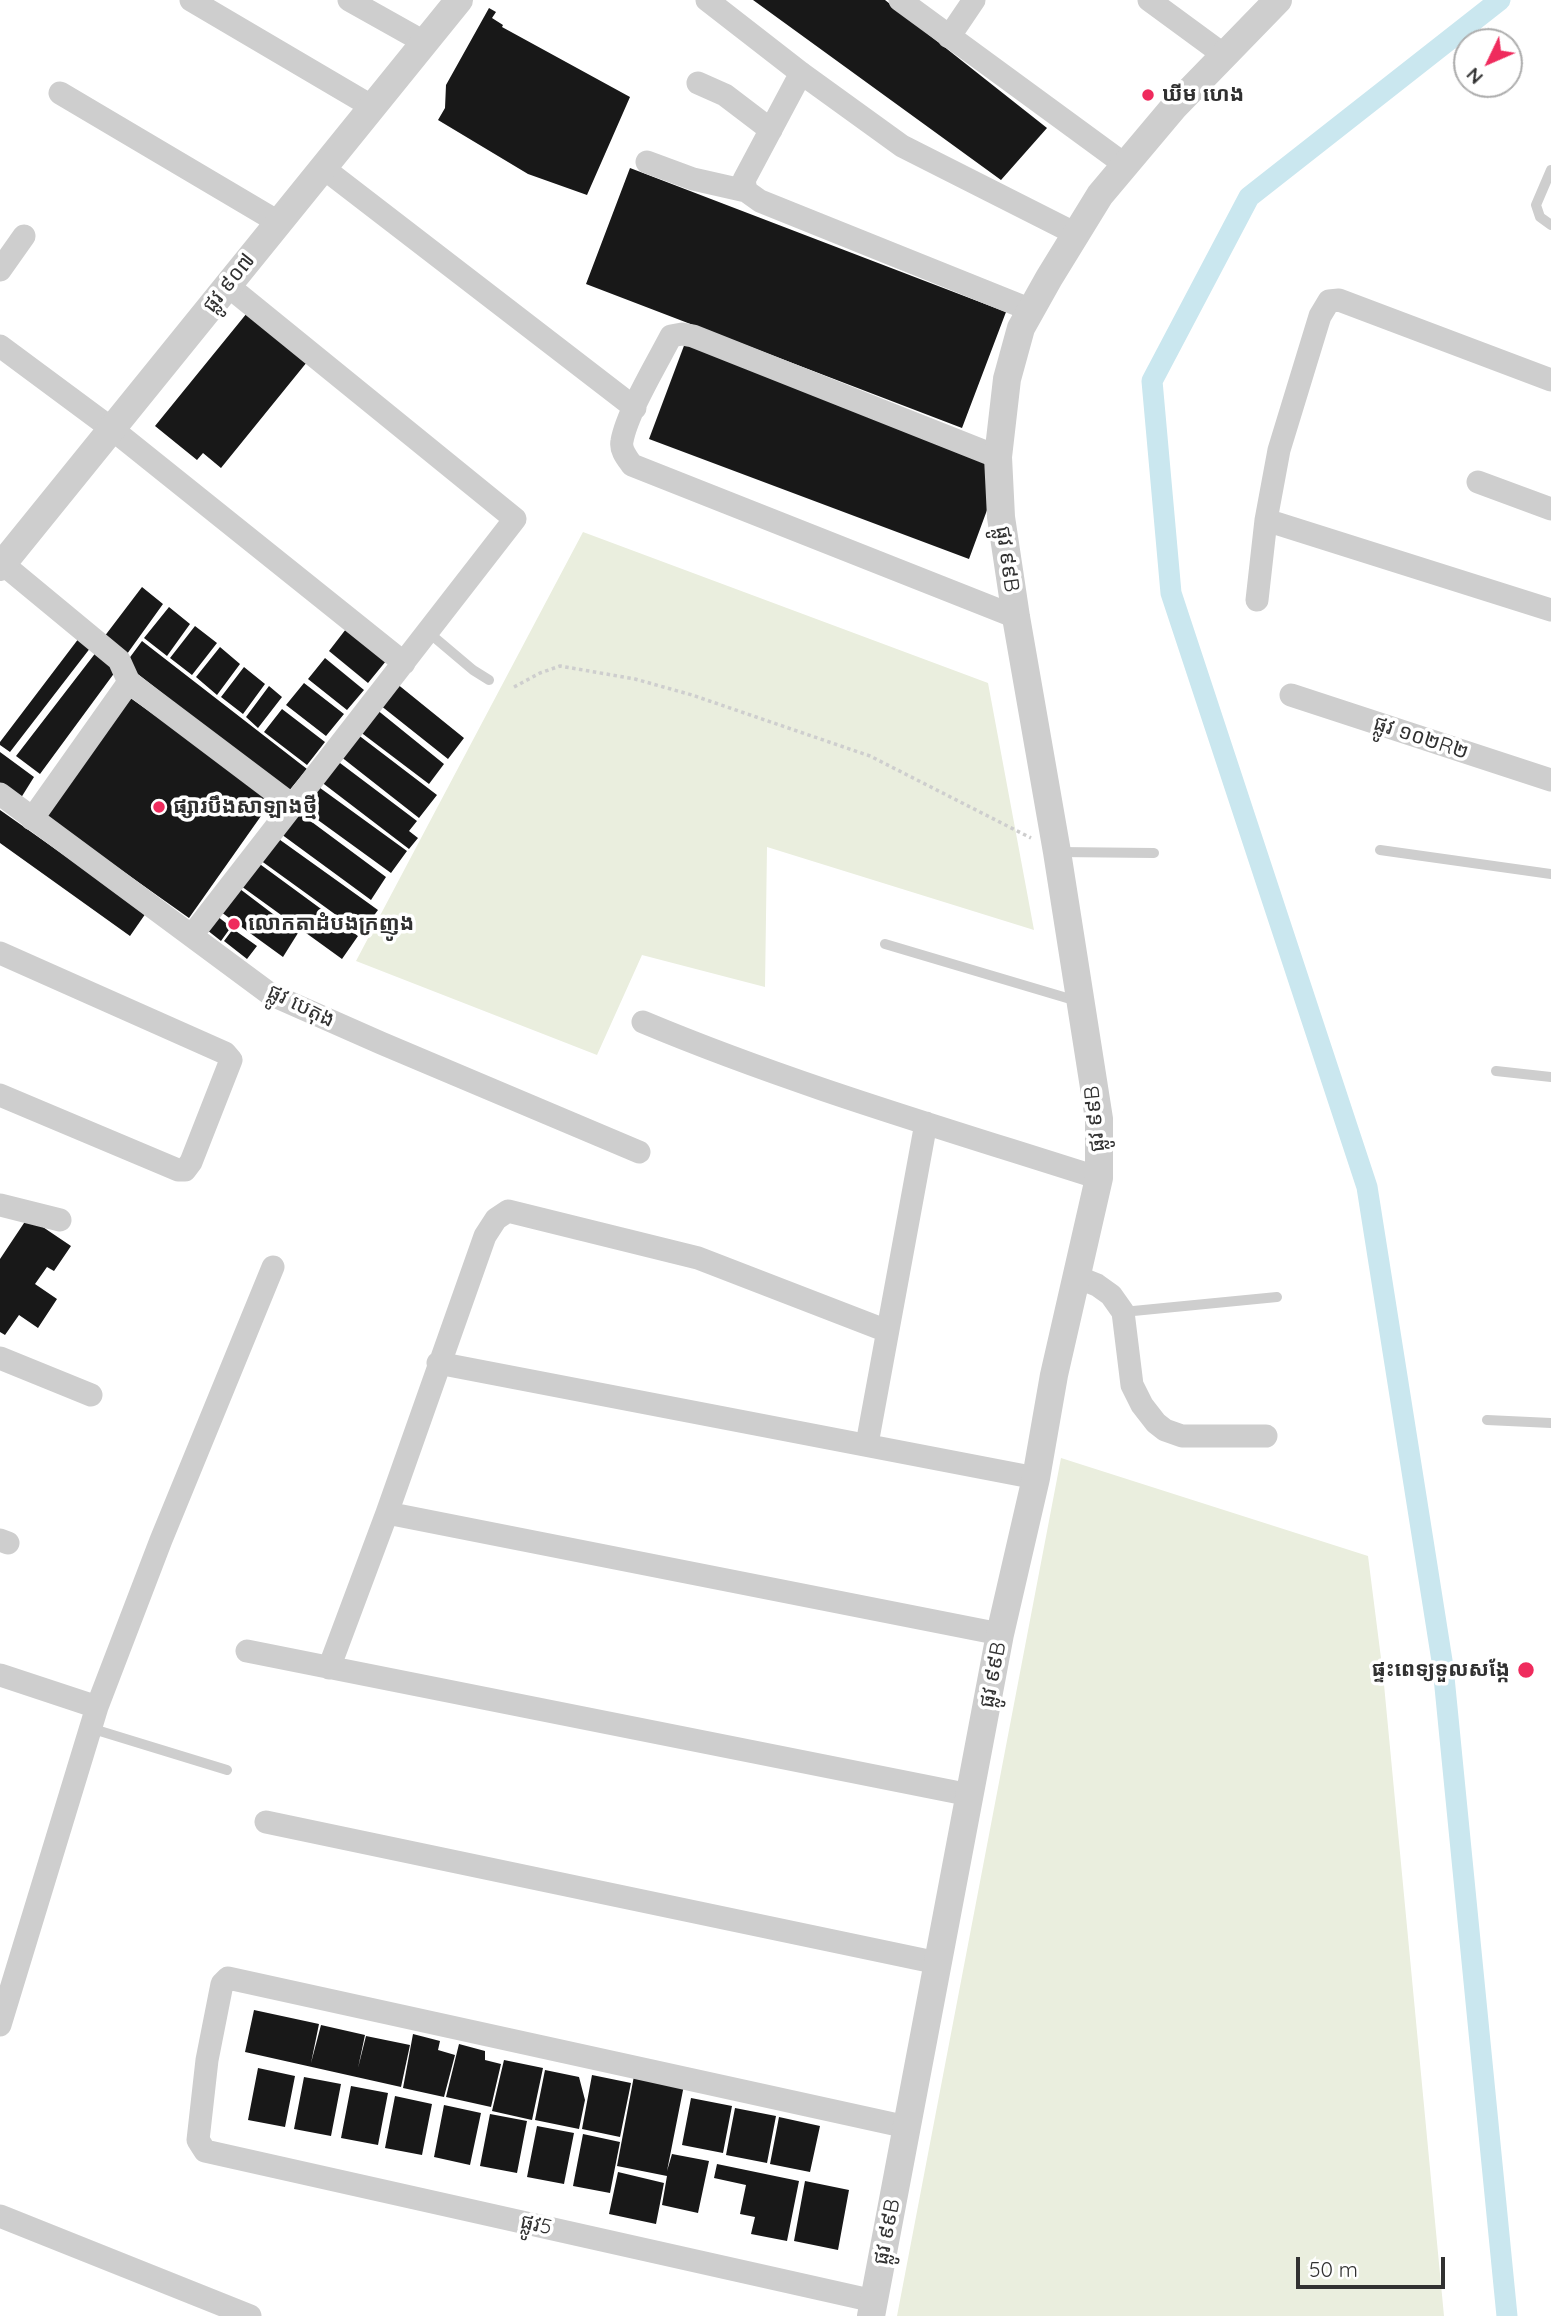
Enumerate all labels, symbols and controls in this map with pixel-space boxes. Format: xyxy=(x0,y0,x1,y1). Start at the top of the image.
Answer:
north arrow xyxy=(1453,28,1523,98)
text: N xyxy=(1461,63,1488,90)
place label: ឃីម ហេង xyxy=(1162,82,1244,108)
marker: ឃីម ហេង xyxy=(1140,87,1156,103)
street label: ផ្លូវ ៩០៧ xyxy=(198,248,260,318)
street label: ផ្លូវ ៩៩B xyxy=(990,524,1024,594)
street label: ផ្លូវ ១០២R២ xyxy=(1370,711,1472,765)
place label: ផ្សារបឹងសាឡាងថ្មី xyxy=(173,794,317,820)
marker: ផ្សារបឹងសាឡាងថ្មី xyxy=(151,799,167,815)
place label: លោកតាដំបងក្រញូង xyxy=(248,911,414,937)
marker: លោកតាដំបងក្រញូង xyxy=(226,916,242,932)
street label: ផ្លូវ បេតុង xyxy=(263,979,339,1033)
street label: ផ្លូវ ៩៩B xyxy=(1080,1085,1110,1153)
street label: ផ្លូវ ៩៩B xyxy=(974,1640,1012,1710)
place label: ផ្ទះពេទ្យទួលសង្កែ xyxy=(1371,1657,1510,1683)
marker: ផ្ទះពេទ្យទួលសង្កែ xyxy=(1516,1660,1536,1680)
street label: ផ្លូវ ៩៩B xyxy=(868,2197,906,2267)
street label: ផ្លូវ5 xyxy=(518,2209,554,2241)
scale bar xyxy=(1299,2242,1448,2286)
text: 50 m xyxy=(1309,2256,1358,2282)

